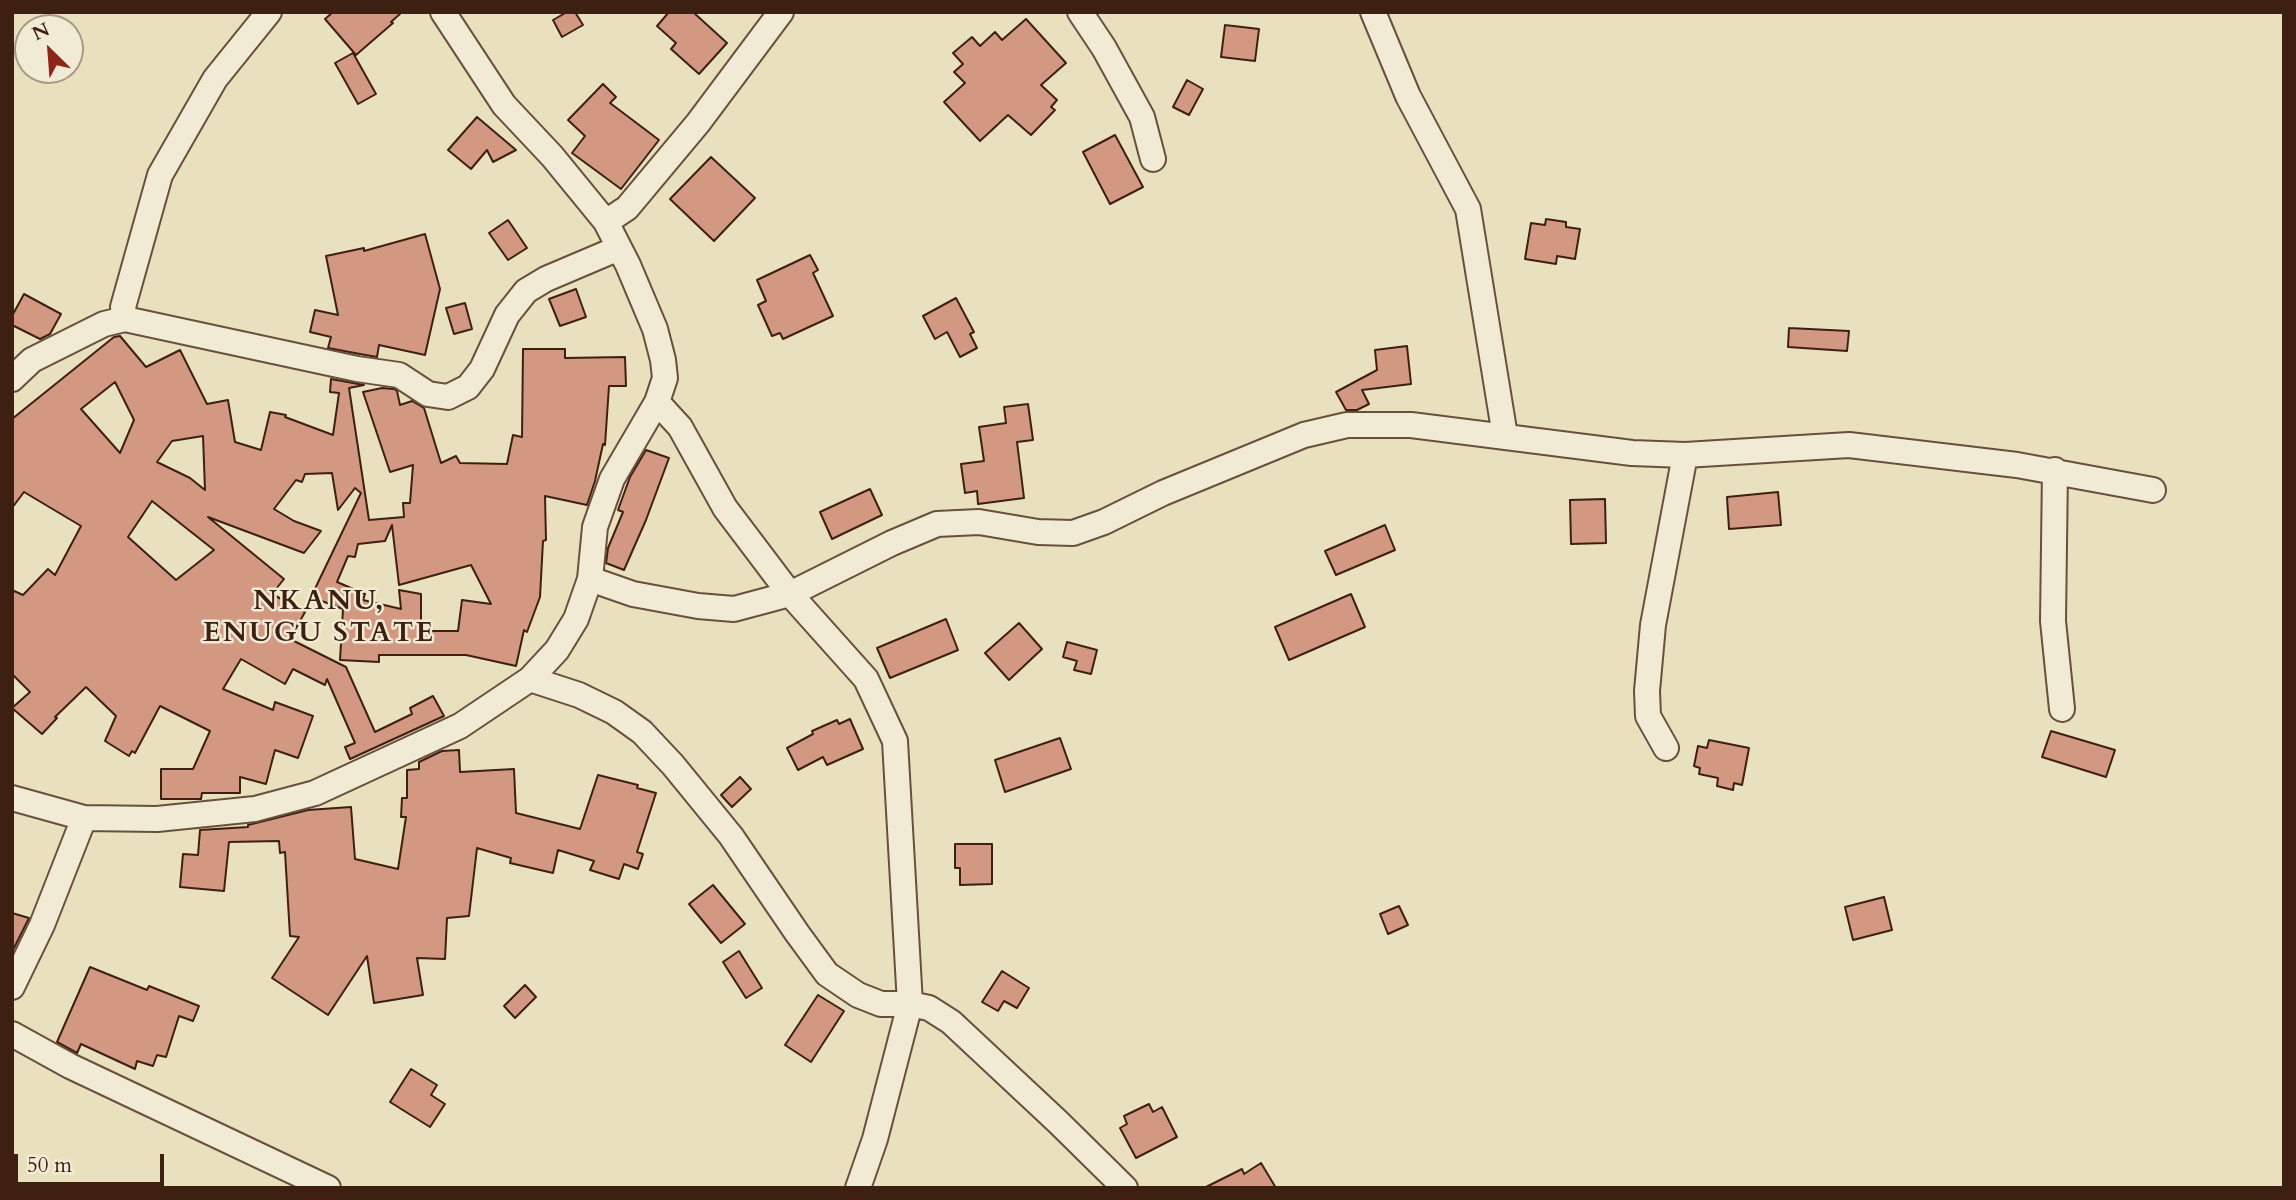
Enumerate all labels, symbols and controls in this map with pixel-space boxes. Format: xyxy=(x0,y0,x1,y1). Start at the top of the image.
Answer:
north arrow xyxy=(14,14,84,84)
text: N xyxy=(28,17,54,47)
district label: NKANU, ENUGU STATE xyxy=(204,586,434,652)
scale bar xyxy=(18,1140,168,1184)
text: 50 m xyxy=(27,1151,72,1180)

